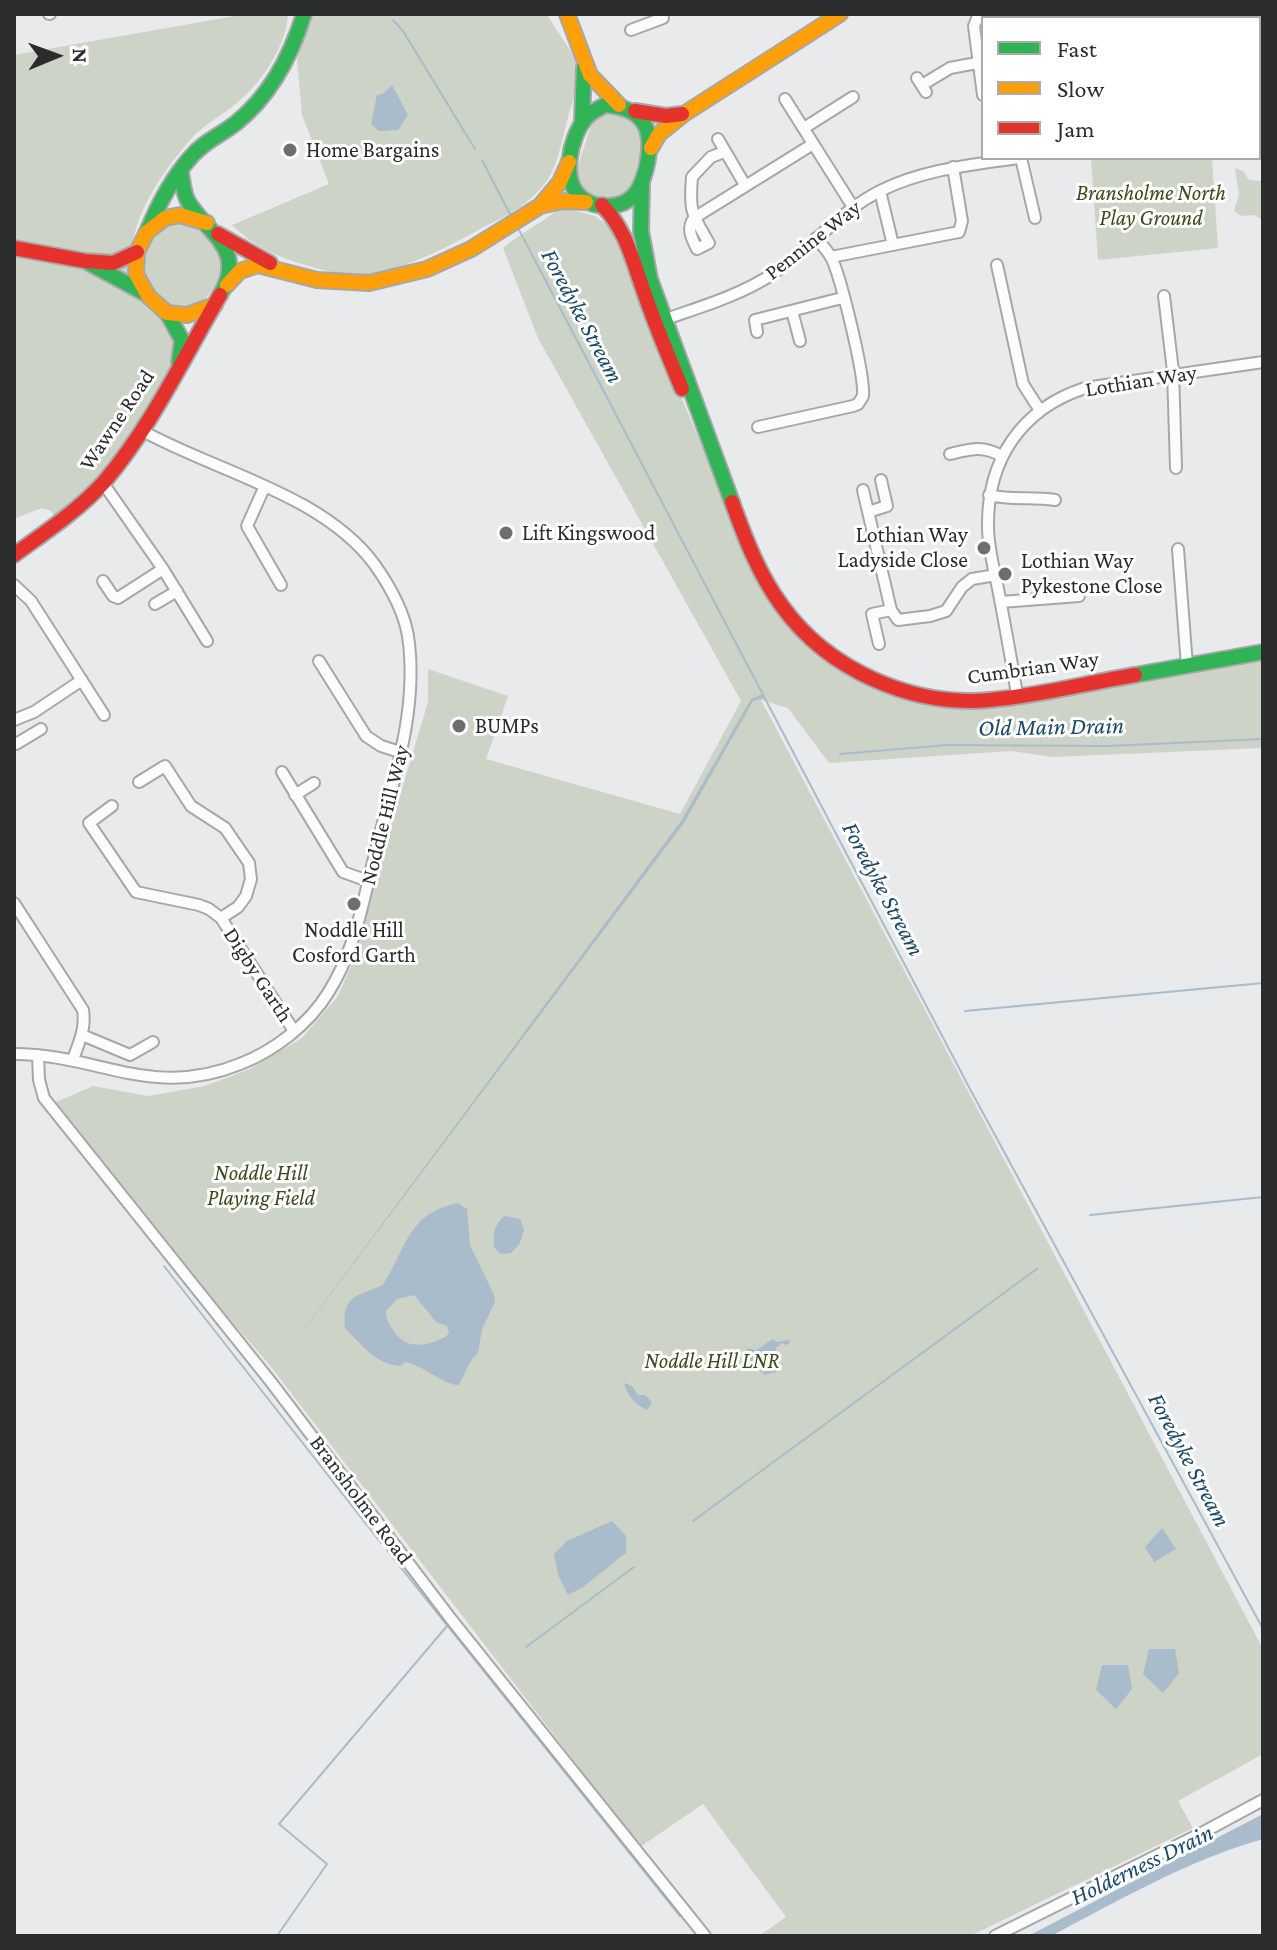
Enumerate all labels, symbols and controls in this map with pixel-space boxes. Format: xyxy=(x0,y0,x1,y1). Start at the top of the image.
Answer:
north arrow xyxy=(16,16,96,96)
legend xyxy=(981,16,1261,160)
text: Fast xyxy=(1057,35,1097,62)
text: N xyxy=(68,48,93,63)
text: Slow xyxy=(1057,75,1104,102)
text: Jam xyxy=(1057,115,1095,142)
place label: Home Bargains xyxy=(306,137,439,163)
marker: Home Bargains xyxy=(281,141,299,159)
park label: Bransholme North Play Ground xyxy=(1076,180,1226,232)
street label: Pennine Way xyxy=(760,194,866,286)
water label: Foredyke Stream xyxy=(535,244,629,388)
street label: Lothian Way xyxy=(1083,359,1199,403)
street label: Wawne Road xyxy=(74,365,160,475)
place label: Lift Kingswood xyxy=(522,520,655,546)
place label: Lothian Way Ladyside Close xyxy=(838,522,968,574)
marker: Lift Kingswood xyxy=(497,524,515,542)
marker: Lothian Way Ladyside Close xyxy=(975,539,993,557)
place label: Lothian Way Pykestone Close xyxy=(1021,548,1162,600)
marker: Lothian Way Pykestone Close xyxy=(996,565,1014,583)
street label: Cumbrian Way xyxy=(965,646,1101,690)
water label: Old Main Drain xyxy=(978,711,1124,743)
place label: BUMPs xyxy=(475,713,539,739)
marker: BUMPs xyxy=(450,717,468,735)
street label: Noddle Hill Way xyxy=(355,742,415,888)
water label: Foredyke Stream xyxy=(836,817,930,961)
marker: Noddle Hill Cosford Garth xyxy=(345,895,363,913)
place label: Noddle Hill Cosford Garth xyxy=(292,917,416,968)
street label: Digby Garth xyxy=(218,923,298,1027)
park label: Noddle Hill Playing Field xyxy=(207,1160,315,1212)
park label: Noddle Hill LNR xyxy=(644,1348,780,1374)
water label: Foredyke Stream xyxy=(1142,1388,1236,1532)
street label: Bransholme Road xyxy=(304,1430,418,1570)
water label: Holderness Drain xyxy=(1066,1818,1218,1912)

